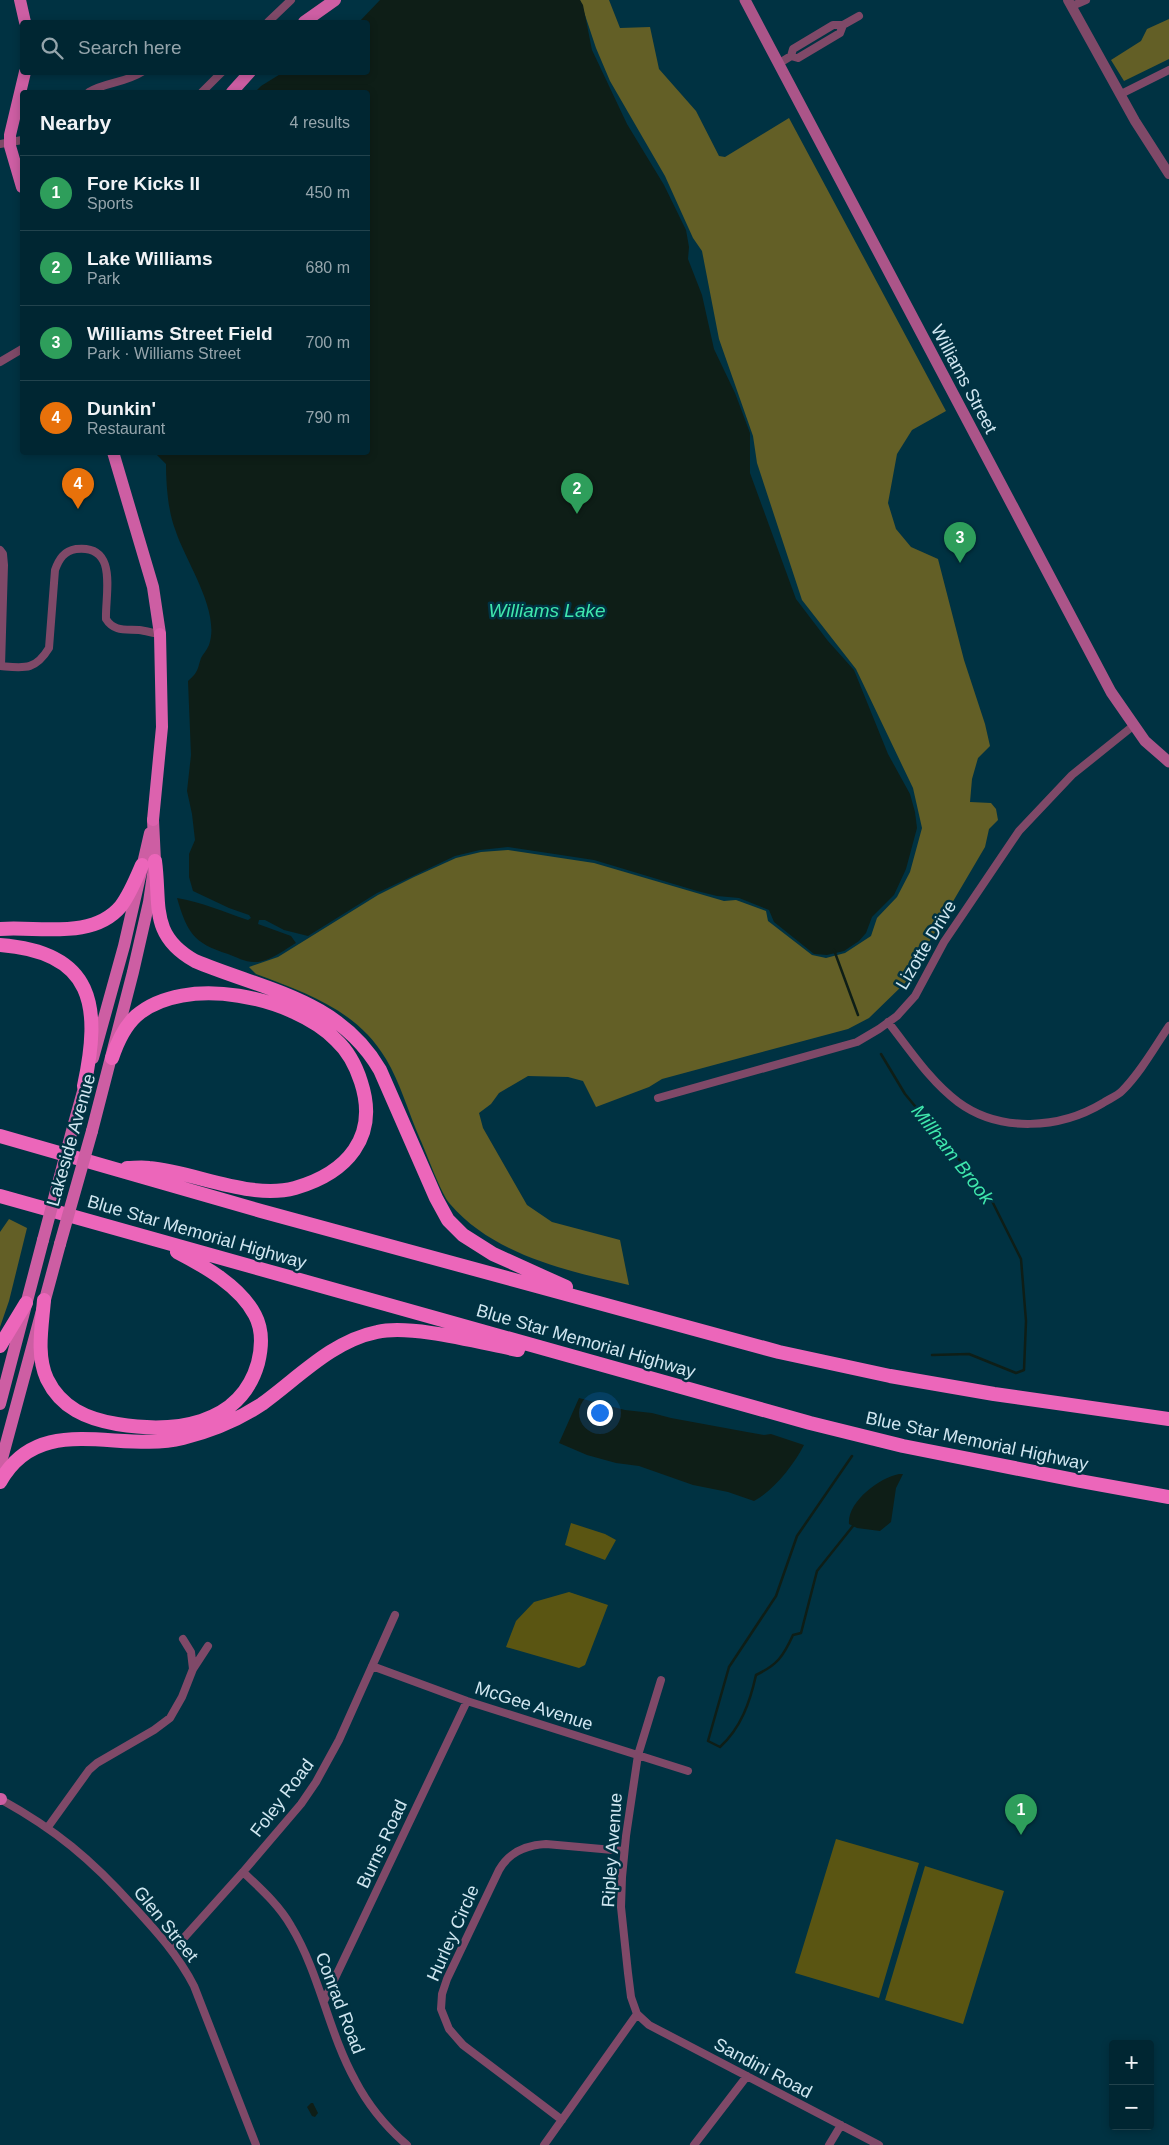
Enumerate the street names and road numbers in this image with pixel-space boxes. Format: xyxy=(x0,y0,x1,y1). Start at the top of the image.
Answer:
street label: Williams Street xyxy=(927,321,1001,437)
street label: Lizotte Drive xyxy=(892,897,960,993)
street label: Lakeside Avenue xyxy=(43,1071,99,1209)
street label: Blue Star Memorial Highway xyxy=(85,1191,309,1273)
street label: Blue Star Memorial Highway xyxy=(474,1300,698,1382)
street label: Blue Star Memorial Highway xyxy=(864,1408,1090,1474)
street label: McGee Avenue xyxy=(473,1678,595,1734)
street label: Foley Road xyxy=(246,1755,318,1841)
street label: Ripley Avenue xyxy=(598,1792,626,1908)
street label: Burns Road xyxy=(353,1797,411,1891)
street label: Glen Street xyxy=(130,1882,202,1966)
street label: Hurley Circle xyxy=(423,1882,483,1984)
street label: Conrad Road xyxy=(311,1949,369,2057)
street label: Sandini Road xyxy=(711,2034,815,2102)

